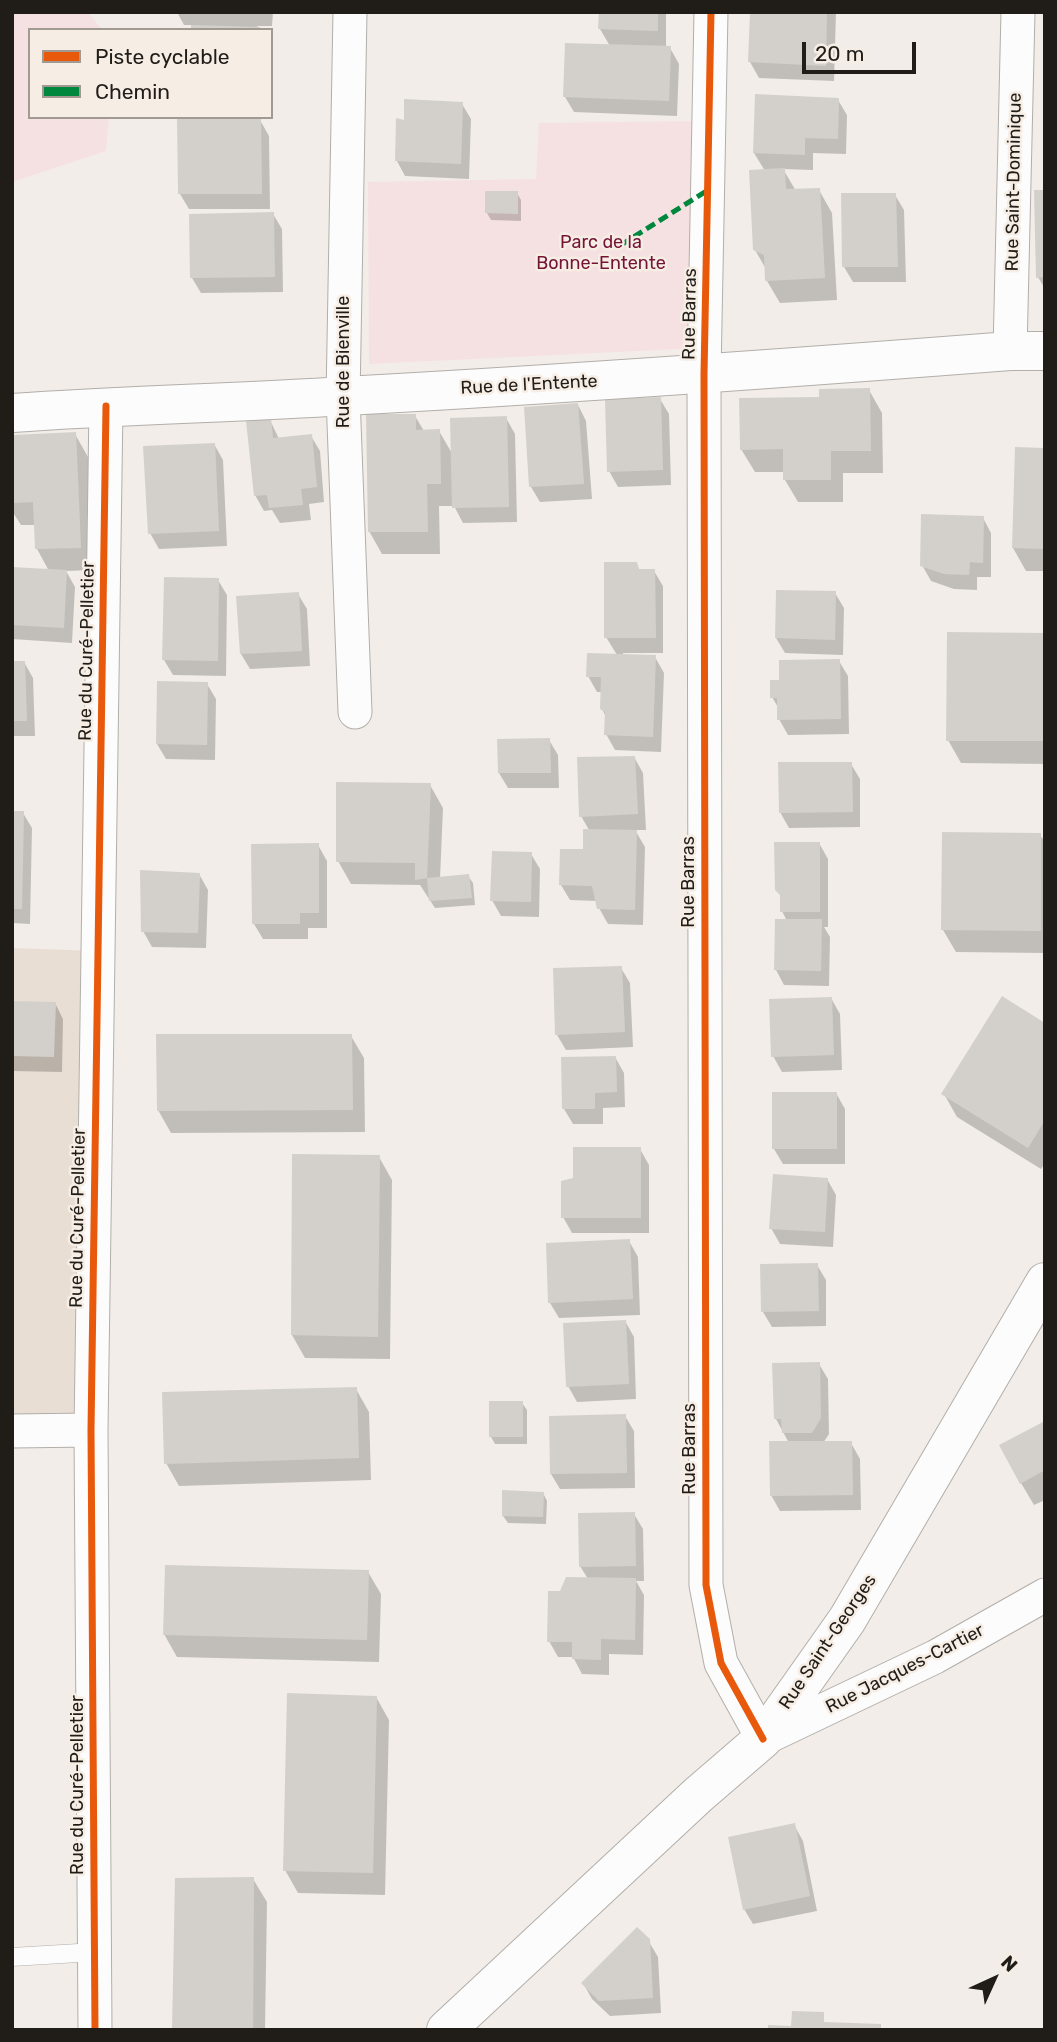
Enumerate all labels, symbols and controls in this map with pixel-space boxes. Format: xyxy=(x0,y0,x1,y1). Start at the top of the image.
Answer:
legend xyxy=(28,28,273,119)
scale bar xyxy=(805,28,919,72)
text: 20 m xyxy=(815,41,864,66)
text: Piste cyclable xyxy=(95,44,230,69)
text: Chemin xyxy=(95,79,170,104)
street label: Rue Saint-Dominique xyxy=(1002,92,1026,272)
park label: Parc de la Bonne-Entente xyxy=(536,232,666,274)
street label: Rue Barras xyxy=(678,268,702,360)
street label: Rue de Bienville xyxy=(333,296,355,428)
street label: Rue de l'Entente xyxy=(460,371,598,399)
street label: Rue du Curé-Pelletier xyxy=(75,561,99,741)
street label: Rue Barras xyxy=(678,836,700,928)
street label: Rue du Curé-Pelletier xyxy=(66,1128,90,1308)
street label: Rue Barras xyxy=(679,1403,701,1495)
street label: Rue Saint-Georges xyxy=(775,1570,881,1714)
street label: Rue Jacques-Cartier xyxy=(822,1620,988,1718)
street label: Rue du Curé-Pelletier xyxy=(67,1695,89,1875)
north arrow xyxy=(959,1944,1029,2014)
text: N xyxy=(996,1951,1022,1977)

